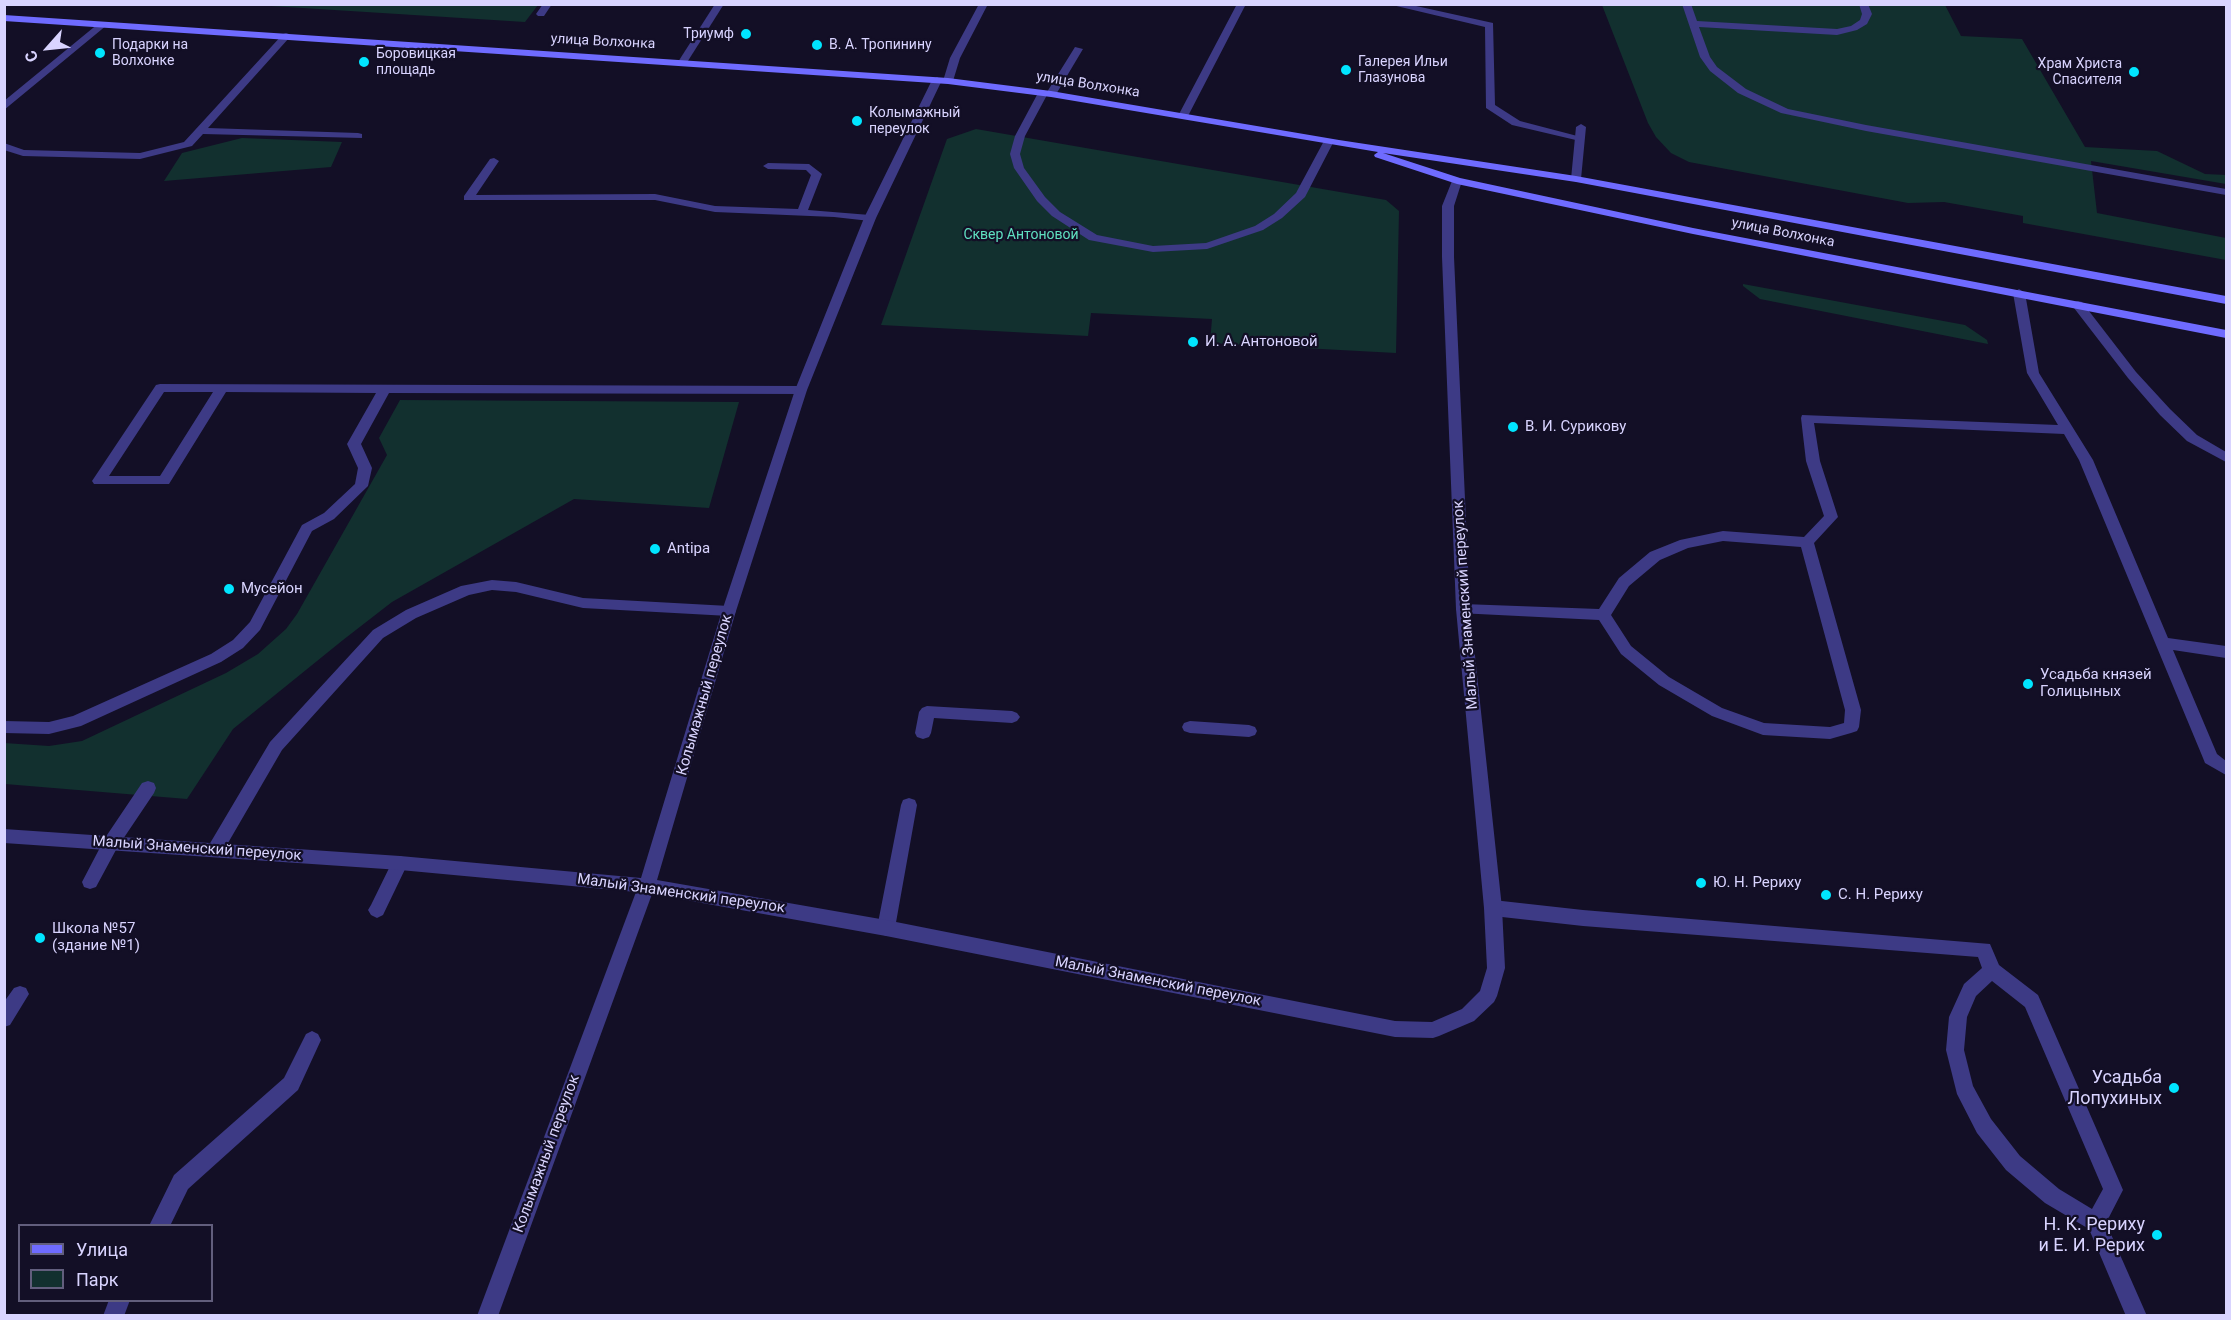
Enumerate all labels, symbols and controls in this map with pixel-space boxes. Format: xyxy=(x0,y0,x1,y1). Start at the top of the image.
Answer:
north arrow xyxy=(18,18,78,78)
place label: Триумф xyxy=(683,26,734,42)
marker: Триумф xyxy=(739,27,753,41)
street label: улица Волхонка xyxy=(550,31,656,53)
place label: Подарки на Волхонке xyxy=(112,37,188,70)
place label: В. А. Тропинину xyxy=(829,37,932,53)
marker: В. А. Тропинину xyxy=(810,38,824,52)
marker: Подарки на Волхонке xyxy=(93,46,107,60)
place label: Боровицкая площадь xyxy=(376,46,456,78)
text: С xyxy=(21,47,42,65)
place label: Галерея Ильи Глазунова xyxy=(1358,54,1448,86)
marker: Боровицкая площадь xyxy=(357,55,371,69)
place label: Храм Христа Спасителя xyxy=(2038,56,2122,88)
marker: Галерея Ильи Глазунова xyxy=(1339,63,1353,77)
marker: Храм Христа Спасителя xyxy=(2127,65,2141,79)
street label: улица Волхонка xyxy=(1035,69,1141,101)
place label: Колымажный переулок xyxy=(869,105,960,138)
marker: Колымажный переулок xyxy=(850,114,864,128)
street label: улица Волхонка xyxy=(1730,215,1836,251)
park label: Сквер Антоновой xyxy=(963,227,1079,243)
place label: И. А. Антоновой xyxy=(1205,333,1318,351)
marker: И. А. Антоновой xyxy=(1186,335,1200,349)
place label: В. И. Сурикову xyxy=(1525,418,1626,436)
marker: В. И. Сурикову xyxy=(1506,420,1520,434)
street label: Малый Знаменский переулок xyxy=(1450,500,1482,710)
place label: Antipa xyxy=(667,540,710,558)
marker: Antipa xyxy=(648,542,662,556)
place label: Мусейон xyxy=(241,580,303,598)
marker: Мусейон xyxy=(222,582,236,596)
street label: Колымажный переулок xyxy=(673,612,737,778)
place label: Усадьба князей Голицыных xyxy=(2040,666,2152,701)
marker: Усадьба князей Голицыных xyxy=(2021,677,2035,691)
street label: Малый Знаменский переулок xyxy=(92,833,302,865)
street label: Малый Знаменский переулок xyxy=(576,871,786,917)
place label: Ю. Н. Рериху xyxy=(1713,874,1801,892)
marker: Ю. Н. Рериху xyxy=(1694,876,1708,890)
place label: С. Н. Рериху xyxy=(1838,886,1923,904)
marker: С. Н. Рериху xyxy=(1819,888,1833,902)
place label: Школа №57 (здание №1) xyxy=(52,920,140,955)
marker: Школа №57 (здание №1) xyxy=(33,931,47,945)
street label: Малый Знаменский переулок xyxy=(1053,953,1263,1011)
place label: Усадьба Лопухиных xyxy=(2067,1067,2162,1110)
street label: Колымажный переулок xyxy=(510,1073,584,1235)
marker: Усадьба Лопухиных xyxy=(2167,1081,2181,1095)
place label: Н. К. Рериху и Е. И. Рерих xyxy=(2038,1214,2145,1256)
legend xyxy=(18,1224,213,1302)
marker: Н. К. Рериху и Е. И. Рерих xyxy=(2150,1228,2164,1242)
text: Улица xyxy=(76,1239,128,1260)
text: Парк xyxy=(76,1269,118,1290)

